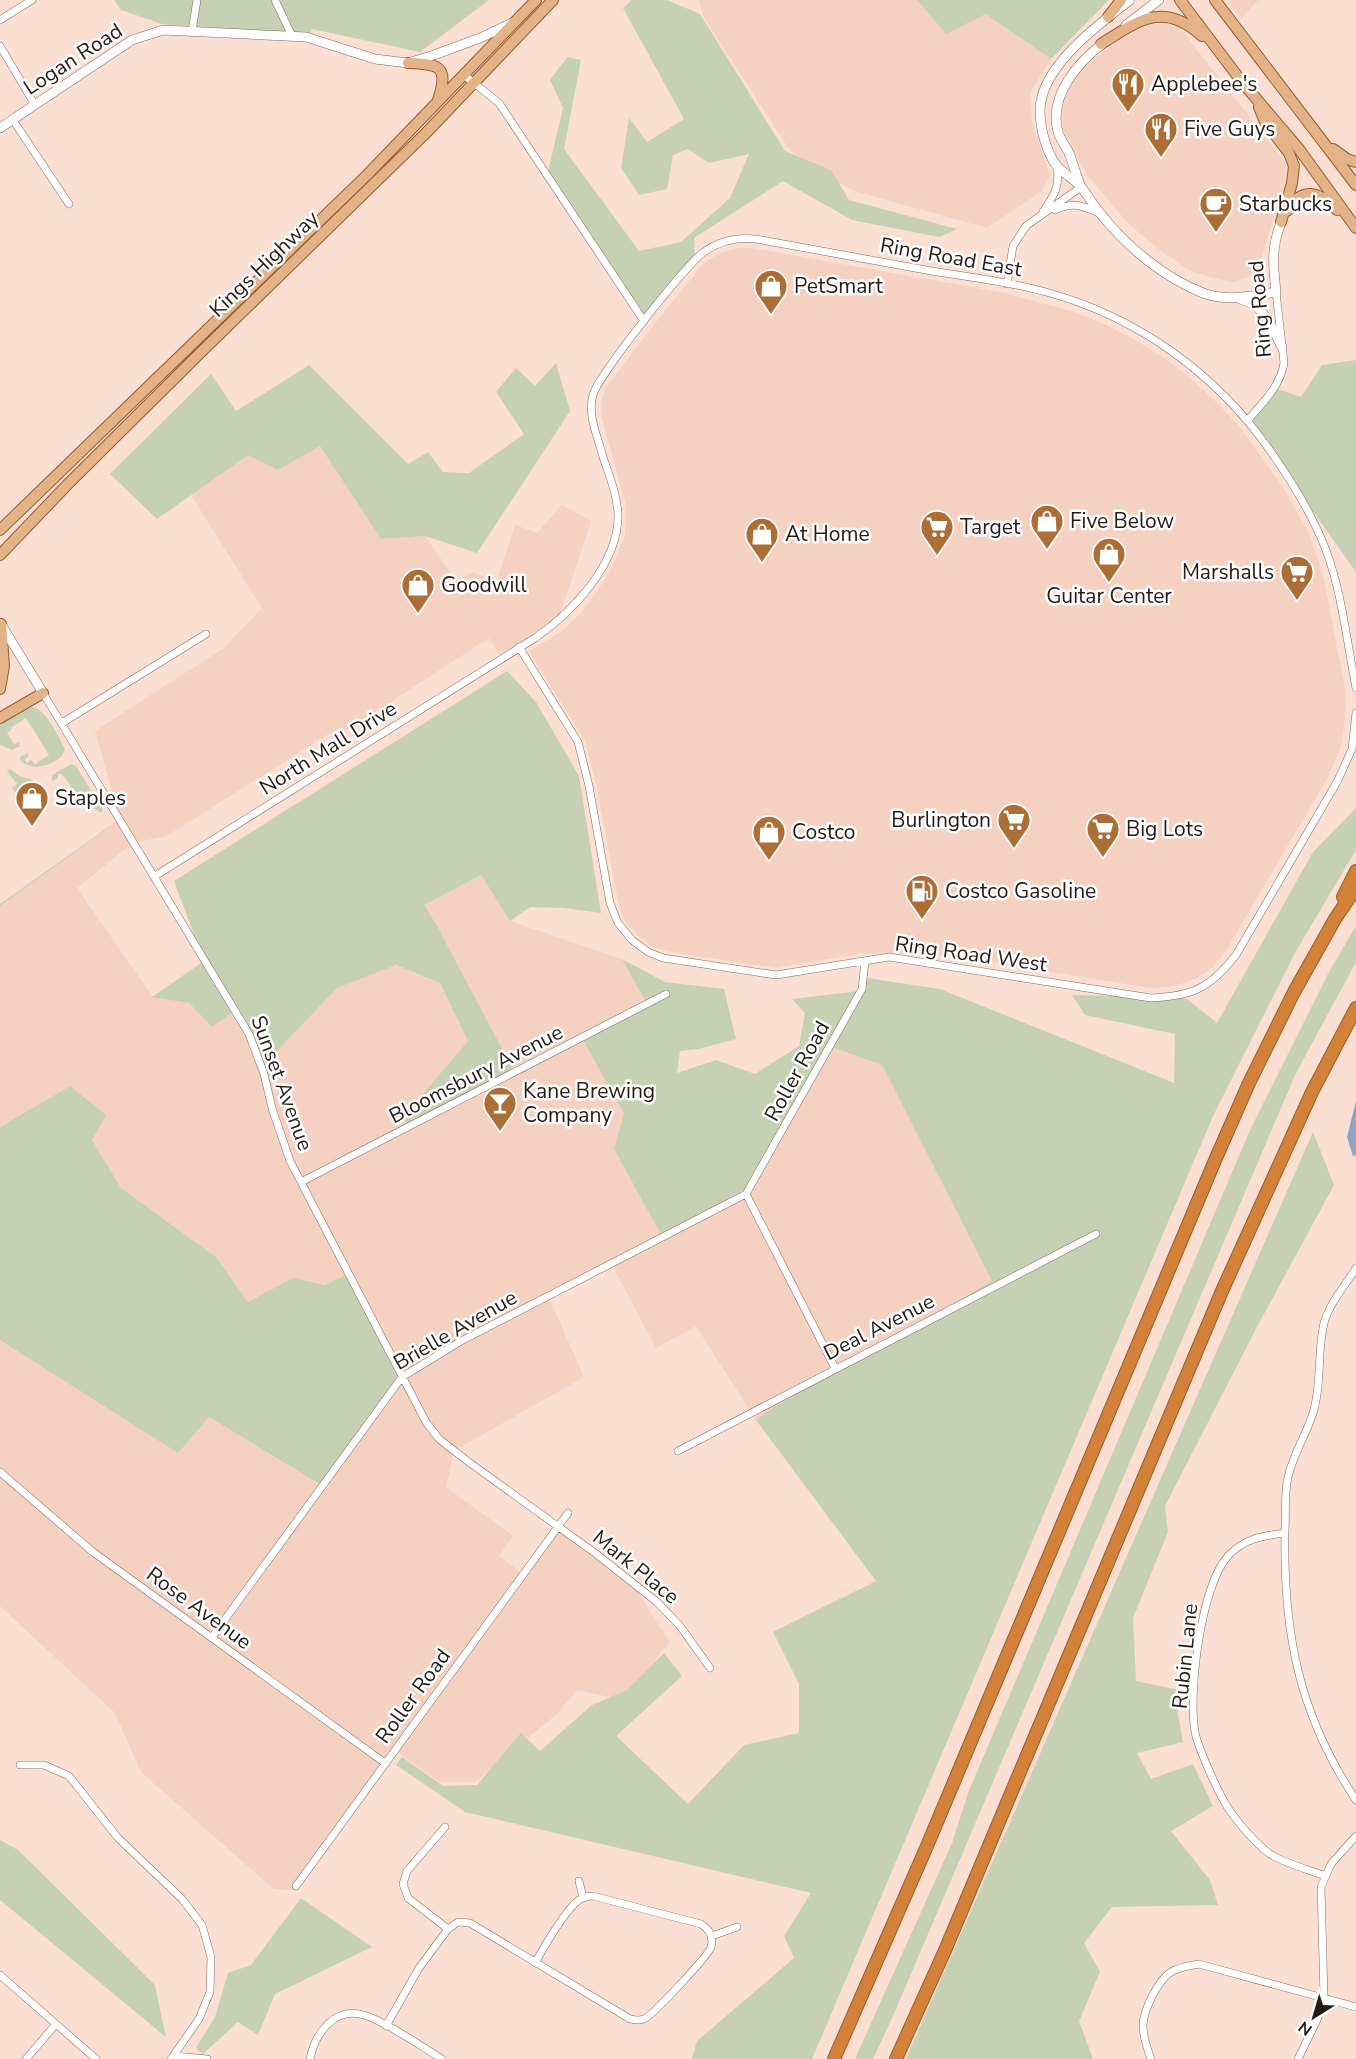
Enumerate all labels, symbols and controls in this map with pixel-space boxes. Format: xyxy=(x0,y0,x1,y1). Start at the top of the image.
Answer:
street label: Logan Road xyxy=(18,17,128,101)
restaurant icon: Applebee's xyxy=(1110,66,1146,113)
place label: Applebee's xyxy=(1151,70,1257,98)
restaurant icon: Five Guys xyxy=(1143,111,1179,158)
place label: Five Guys xyxy=(1184,115,1275,143)
cafe icon: Starbucks xyxy=(1198,186,1234,233)
place label: Starbucks xyxy=(1239,190,1332,218)
street label: Kings Highway xyxy=(203,204,325,323)
street label: Ring Road East xyxy=(878,231,1025,283)
street label: Ring Road xyxy=(1242,259,1278,359)
shop icon: PetSmart xyxy=(753,268,789,315)
place label: PetSmart xyxy=(794,272,883,300)
shop icon: Five Below xyxy=(1029,503,1065,550)
place label: Five Below xyxy=(1070,507,1175,535)
supermarket icon: Target xyxy=(919,509,955,556)
place label: Target xyxy=(960,513,1021,541)
shop icon: At Home xyxy=(744,516,780,563)
place label: At Home xyxy=(785,520,870,548)
shop icon: Guitar Center xyxy=(1091,536,1127,583)
supermarket icon: Marshalls xyxy=(1279,554,1315,601)
place label: Marshalls xyxy=(1182,558,1274,586)
shop icon: Goodwill xyxy=(400,567,436,614)
place label: Goodwill xyxy=(441,571,528,599)
place label: Guitar Center xyxy=(1046,582,1172,610)
street label: North Mall Drive xyxy=(254,695,402,801)
shop icon: Staples xyxy=(14,780,50,827)
place label: Staples xyxy=(55,784,126,812)
supermarket icon: Burlington xyxy=(996,802,1032,849)
place label: Burlington xyxy=(891,806,991,834)
supermarket icon: Big Lots xyxy=(1085,811,1121,858)
shop icon: Costco xyxy=(751,814,787,861)
place label: Big Lots xyxy=(1126,815,1203,843)
place label: Costco xyxy=(792,818,856,846)
fuel station icon: Costco Gasoline xyxy=(904,873,940,920)
place label: Costco Gasoline xyxy=(945,877,1096,905)
street label: Ring Road West xyxy=(893,929,1049,979)
street label: Sunset Avenue xyxy=(245,1011,319,1155)
street label: Roller Road xyxy=(758,1016,836,1126)
street label: Bloomsbury Avenue xyxy=(384,1018,568,1130)
place label: Kane Brewing Company xyxy=(523,1077,655,1129)
bar icon: Kane Brewing Company xyxy=(482,1085,518,1132)
street label: Brielle Avenue xyxy=(388,1283,522,1377)
street label: Deal Avenue xyxy=(819,1287,939,1367)
street label: Mark Place xyxy=(587,1523,685,1611)
street label: Rose Avenue xyxy=(141,1560,257,1656)
street label: Rubin Lane xyxy=(1166,1602,1204,1710)
street label: Roller Road xyxy=(369,1643,457,1749)
north arrow xyxy=(1284,1987,1344,2047)
text: N xyxy=(1294,2016,1317,2041)

